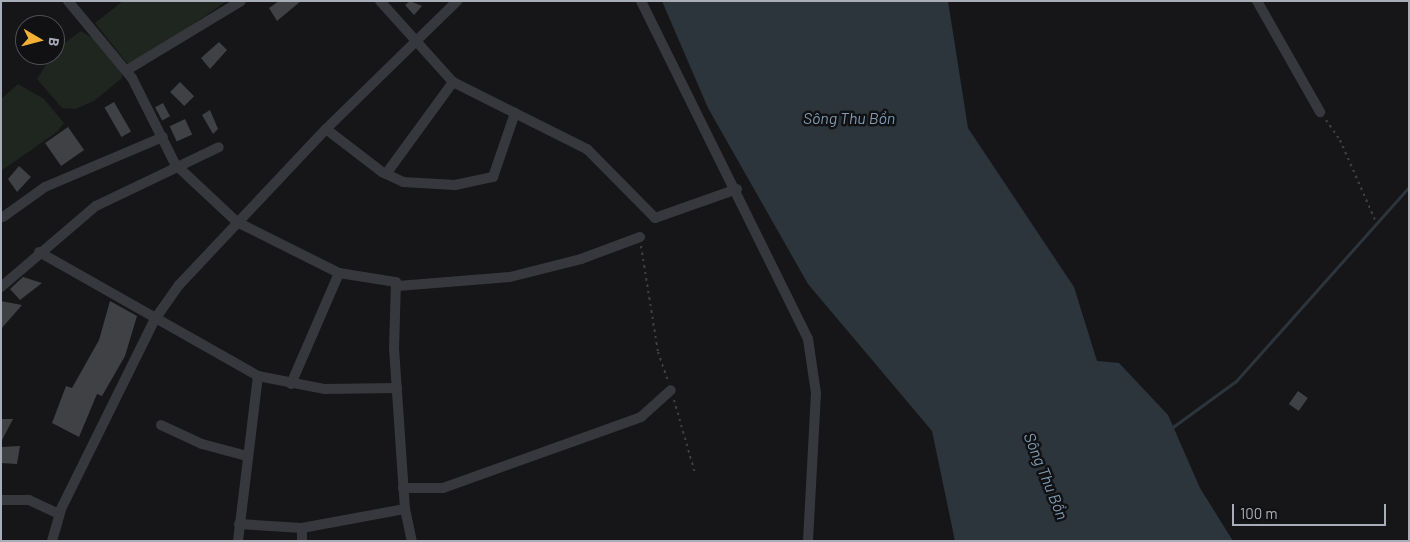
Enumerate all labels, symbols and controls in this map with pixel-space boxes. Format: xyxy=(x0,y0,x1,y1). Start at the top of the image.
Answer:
north arrow xyxy=(15,15,65,65)
text: B xyxy=(45,37,63,48)
water label: Sông Thu Bồn xyxy=(803,108,895,128)
water label: Sông Thu Bồn xyxy=(1020,430,1072,522)
scale bar xyxy=(1235,494,1389,526)
text: 100 m xyxy=(1240,504,1278,522)

